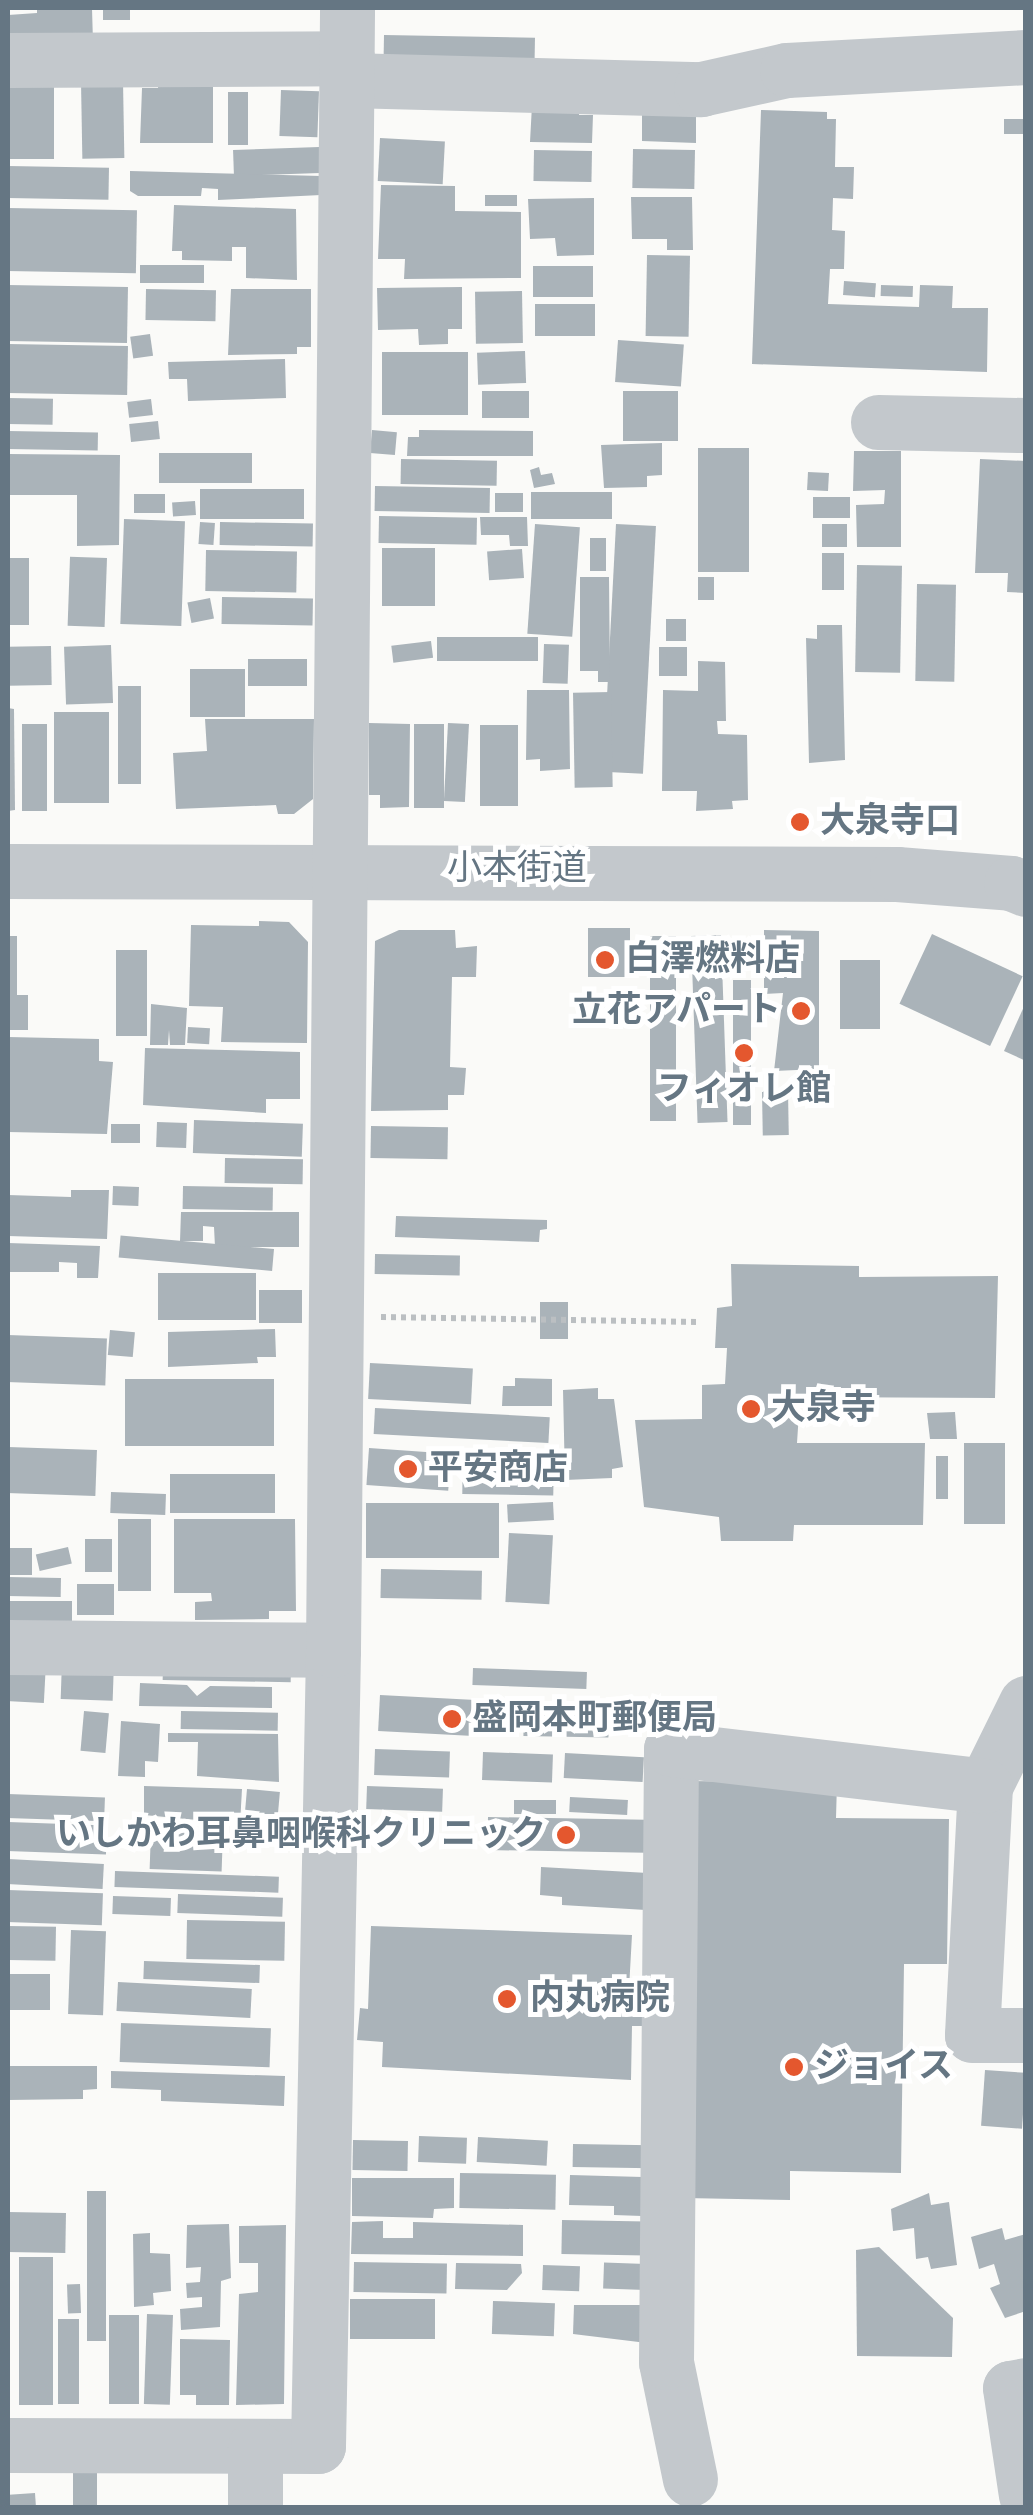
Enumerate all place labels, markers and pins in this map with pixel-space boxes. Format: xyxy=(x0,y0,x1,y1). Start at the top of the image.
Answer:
place label: 大泉寺口 xyxy=(820,801,960,843)
marker: 大泉寺口 xyxy=(789,811,811,833)
place label: 白澤燃料店 xyxy=(625,939,800,981)
marker: 白澤燃料店 xyxy=(594,949,616,971)
place label: 立花アパート xyxy=(571,990,781,1032)
marker: 立花アパート xyxy=(790,1000,812,1022)
marker: フィオレ館 xyxy=(733,1042,755,1064)
place label: フィオレ館 xyxy=(657,1069,831,1111)
place label: 大泉寺 xyxy=(771,1388,876,1430)
marker: 大泉寺 xyxy=(740,1398,762,1420)
place label: 平安商店 xyxy=(428,1448,568,1490)
marker: 平安商店 xyxy=(397,1458,419,1480)
place label: 盛岡本町郵便局 xyxy=(472,1698,717,1740)
marker: 盛岡本町郵便局 xyxy=(441,1708,463,1730)
place label: いしかわ耳鼻咽喉科クリニック xyxy=(56,1814,546,1856)
marker: いしかわ耳鼻咽喉科クリニック xyxy=(555,1824,577,1846)
place label: 内丸病院 xyxy=(530,1978,670,2020)
marker: 内丸病院 xyxy=(494,1986,520,2012)
place label: ジョイス xyxy=(814,2046,954,2088)
marker: ジョイス xyxy=(783,2056,805,2078)

